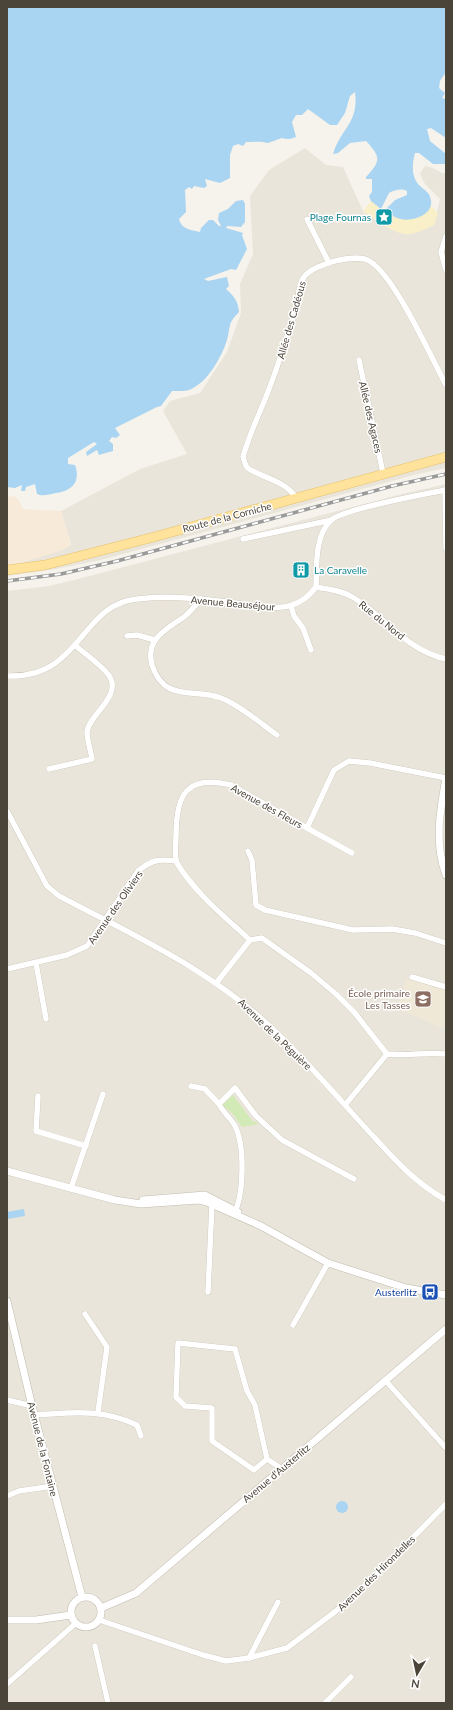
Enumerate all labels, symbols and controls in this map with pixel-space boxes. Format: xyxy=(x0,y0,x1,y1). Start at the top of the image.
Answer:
place icon: Plage Fournas xyxy=(374,207,394,227)
place label: Plage Fournas xyxy=(310,211,371,223)
street label: Allée des Cadéous xyxy=(274,280,308,360)
street label: Allée des Agaces xyxy=(357,380,385,454)
street label: Route de la Corniche xyxy=(181,499,273,535)
building icon: La Caravelle xyxy=(291,560,311,580)
place label: La Caravelle xyxy=(314,564,367,576)
street label: Avenue Beauséjour xyxy=(190,593,276,613)
street label: Rue du Nord xyxy=(357,598,407,642)
street label: Avenue des Fleurs xyxy=(229,781,305,831)
street label: Avenue des Oliviers xyxy=(85,868,145,946)
place label: École primaire Les Tasses xyxy=(348,987,410,1011)
school or university icon: École primaire Les Tasses xyxy=(413,989,433,1009)
street label: Avenue de la Péguière xyxy=(236,996,314,1072)
bus stop icon: Austerlitz xyxy=(420,1282,440,1302)
place label: Austerlitz xyxy=(375,1286,417,1298)
street label: Avenue de la Fontaine xyxy=(25,1400,61,1498)
street label: Avenue d'Austerlitz xyxy=(240,1441,313,1505)
street label: Avenue des Hirondelles xyxy=(335,1533,417,1613)
north arrow xyxy=(397,1654,437,1694)
text: N xyxy=(410,1677,421,1691)

